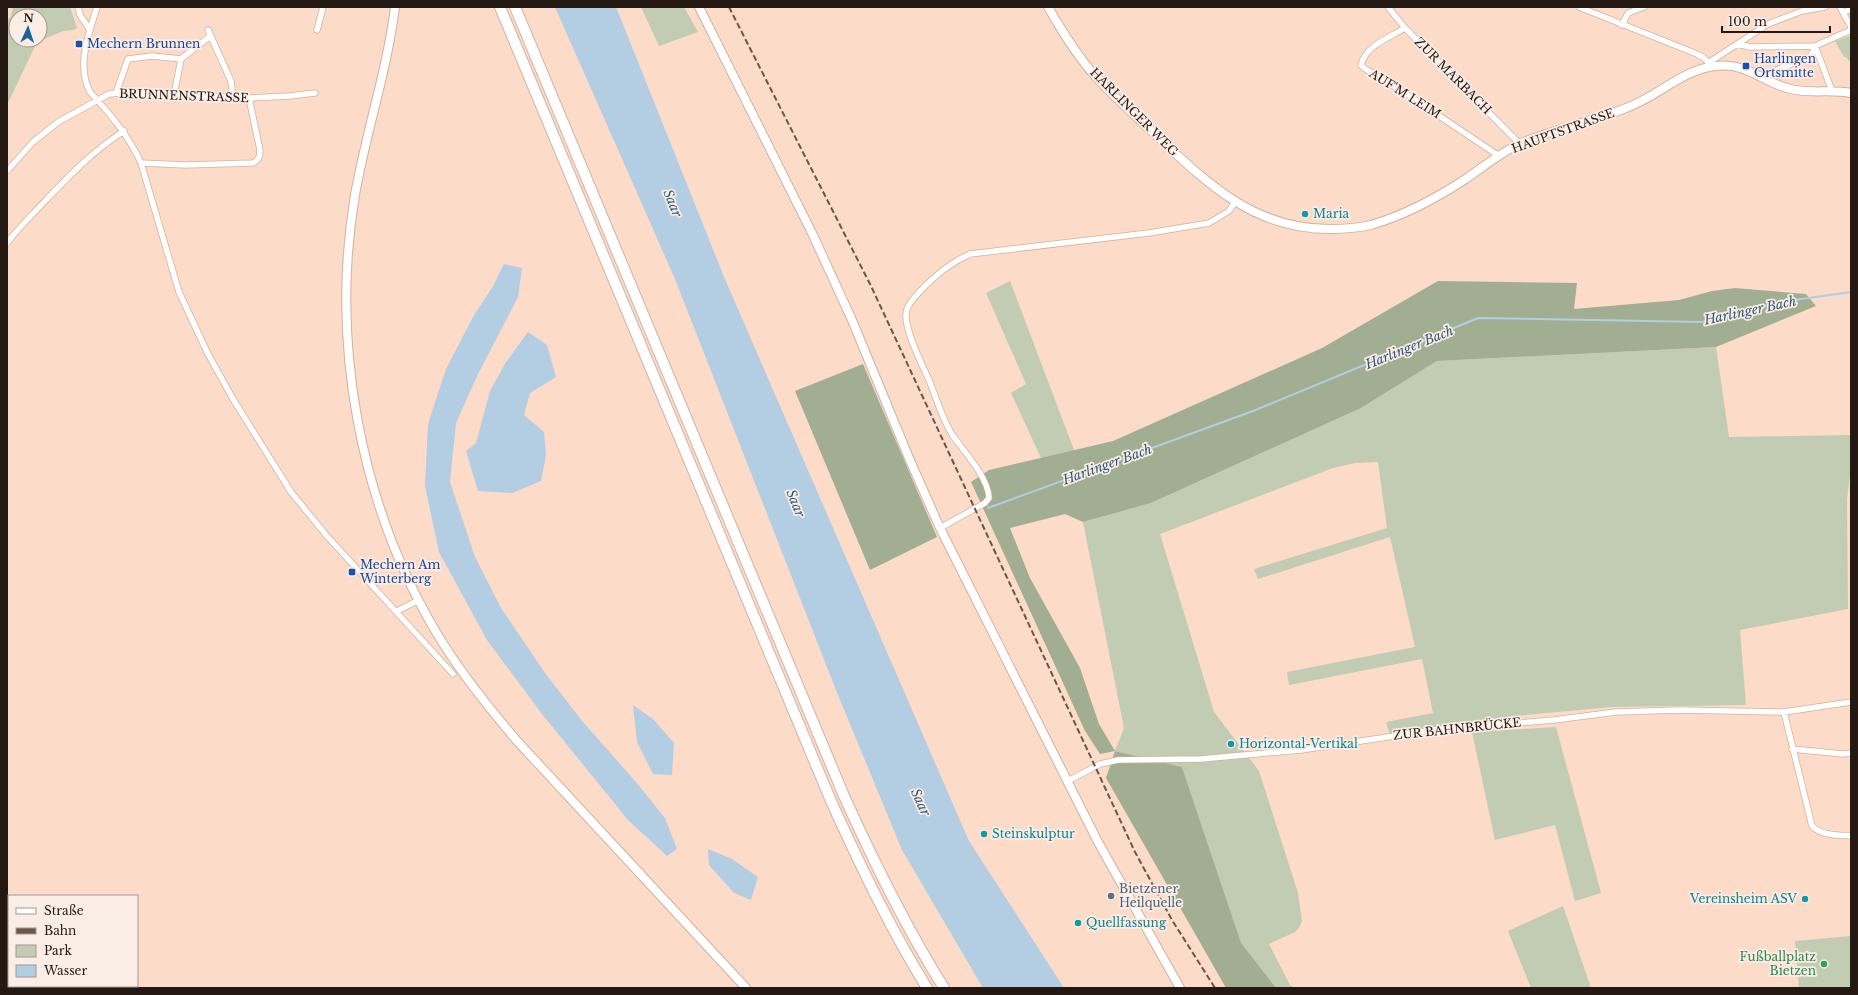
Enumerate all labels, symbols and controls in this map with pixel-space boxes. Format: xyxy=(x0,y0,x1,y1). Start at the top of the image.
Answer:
north arrow xyxy=(8,8,48,48)
scale bar xyxy=(1722,8,1830,34)
text: N xyxy=(23,11,35,25)
text: 100 m xyxy=(1728,14,1767,29)
street label: ZUR MARBACH xyxy=(1412,34,1495,117)
place label: Mechern Brunnen xyxy=(87,36,200,51)
marker: Mechern Brunnen xyxy=(74,39,84,49)
place label: Harlingen Ortsmitte xyxy=(1754,51,1816,80)
marker: Harlingen Ortsmitte xyxy=(1741,61,1751,71)
street label: HARLINGER WEG xyxy=(1087,64,1182,159)
street label: AUF'M LEIM xyxy=(1366,65,1444,122)
street label: BRUNNENSTRASSE xyxy=(119,86,250,105)
street label: HAUPTSTRASSE xyxy=(1509,105,1617,156)
water label: Saar xyxy=(659,187,686,221)
place label: Maria xyxy=(1313,206,1350,221)
marker: Maria xyxy=(1300,209,1310,219)
water label: Harlinger Bach xyxy=(1701,292,1798,329)
water label: Harlinger Bach xyxy=(1362,322,1456,373)
water label: Harlinger Bach xyxy=(1059,440,1154,489)
water label: Saar xyxy=(782,487,809,521)
place label: Mechern Am Winterberg xyxy=(359,557,440,586)
marker: Mechern Am Winterberg xyxy=(347,567,357,577)
street label: ZUR BAHNBRÜCKE xyxy=(1392,712,1522,743)
place label: Horizontal-Vertikal xyxy=(1239,736,1358,751)
marker: Horizontal-Vertikal xyxy=(1226,739,1236,749)
water label: Saar xyxy=(907,786,935,820)
place label: Steinskulptur xyxy=(992,826,1075,841)
marker: Steinskulptur xyxy=(979,829,989,839)
place label: Bietzener Heilquelle xyxy=(1119,881,1182,910)
marker: Bietzener Heilquelle xyxy=(1106,891,1116,901)
place label: Vereinsheim ASV xyxy=(1689,891,1798,906)
marker: Vereinsheim ASV xyxy=(1800,894,1810,904)
legend xyxy=(8,895,138,987)
text: Straße xyxy=(44,903,84,918)
place label: Quellfassung xyxy=(1086,915,1167,930)
marker: Quellfassung xyxy=(1073,918,1083,928)
text: Bahn xyxy=(44,923,76,938)
text: Park xyxy=(44,943,72,958)
place label: Fußballplatz Bietzen xyxy=(1740,949,1816,978)
marker: Fußballplatz Bietzen xyxy=(1819,959,1829,969)
text: Wasser xyxy=(43,963,87,978)

